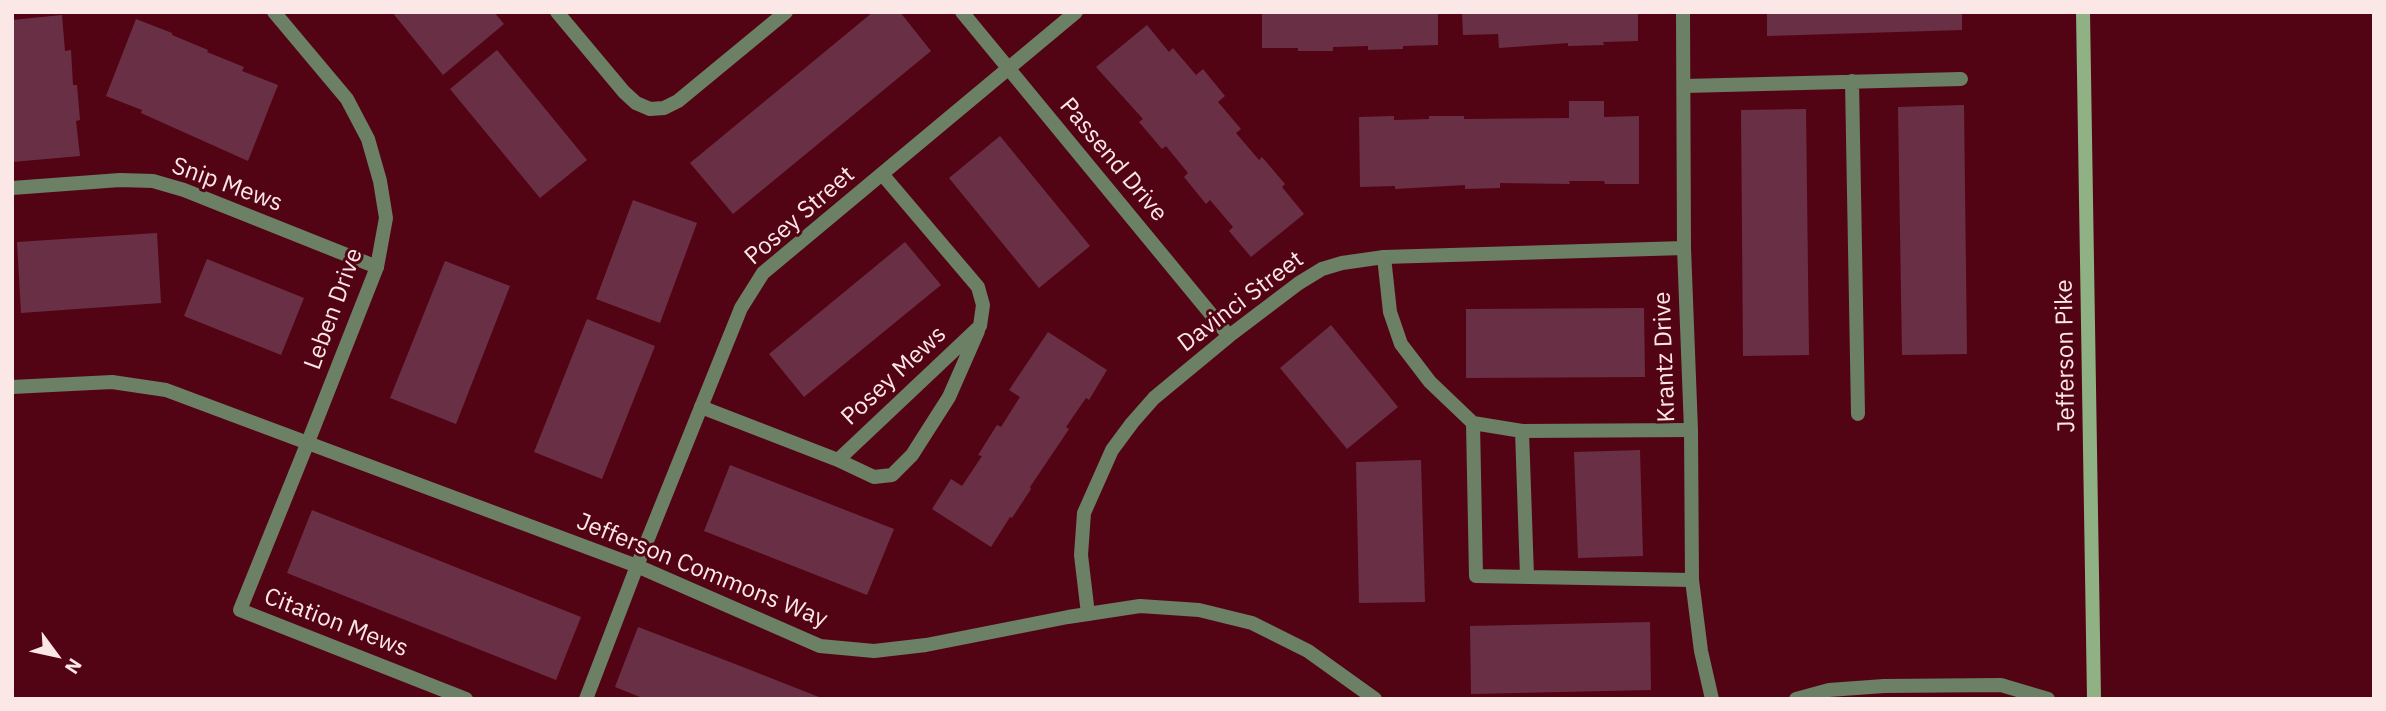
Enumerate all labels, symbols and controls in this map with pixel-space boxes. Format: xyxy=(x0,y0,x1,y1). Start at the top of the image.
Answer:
street label: Passend Drive xyxy=(1053,92,1173,228)
street label: Snip Mews xyxy=(168,152,286,218)
street label: Posey Street xyxy=(739,161,861,271)
street label: Leben Drive xyxy=(299,244,369,374)
street label: Davinci Street xyxy=(1173,245,1309,359)
street label: Jefferson Pike xyxy=(2050,279,2082,433)
street label: Krantz Drive xyxy=(1648,291,1682,423)
street label: Posey Mews xyxy=(836,320,952,432)
street label: Jefferson Commons Way xyxy=(572,507,832,635)
street label: Citation Mews xyxy=(260,582,412,664)
north arrow xyxy=(21,620,91,690)
text: N xyxy=(60,654,87,679)

